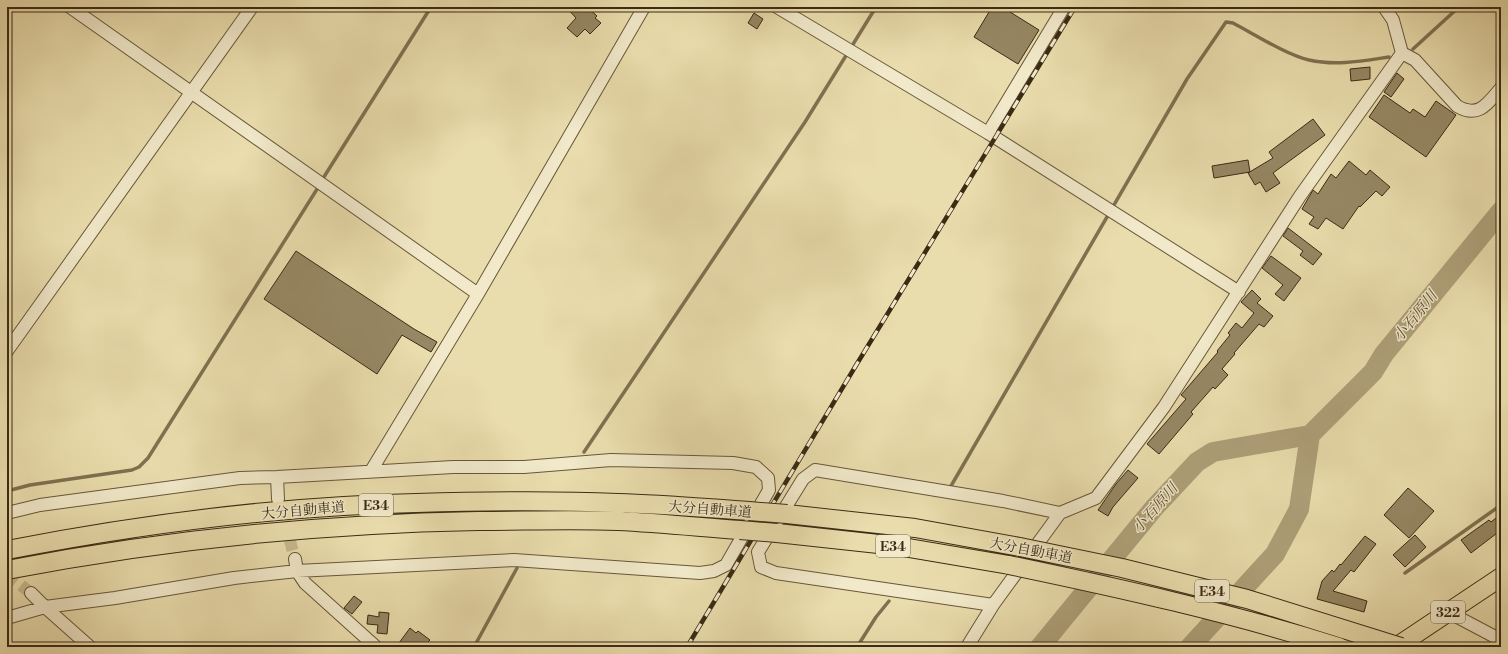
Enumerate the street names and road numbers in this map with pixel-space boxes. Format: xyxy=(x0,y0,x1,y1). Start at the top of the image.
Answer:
road number: E34 xyxy=(359,494,393,516)
street label: 大分自動車道 xyxy=(260,498,346,524)
street label: 大分自動車道 xyxy=(667,498,752,522)
street label: 大分自動車道 xyxy=(988,534,1074,568)
road number: E34 xyxy=(876,535,910,557)
road number: E34 xyxy=(1195,580,1229,602)
road number: 322 xyxy=(1431,601,1465,623)

